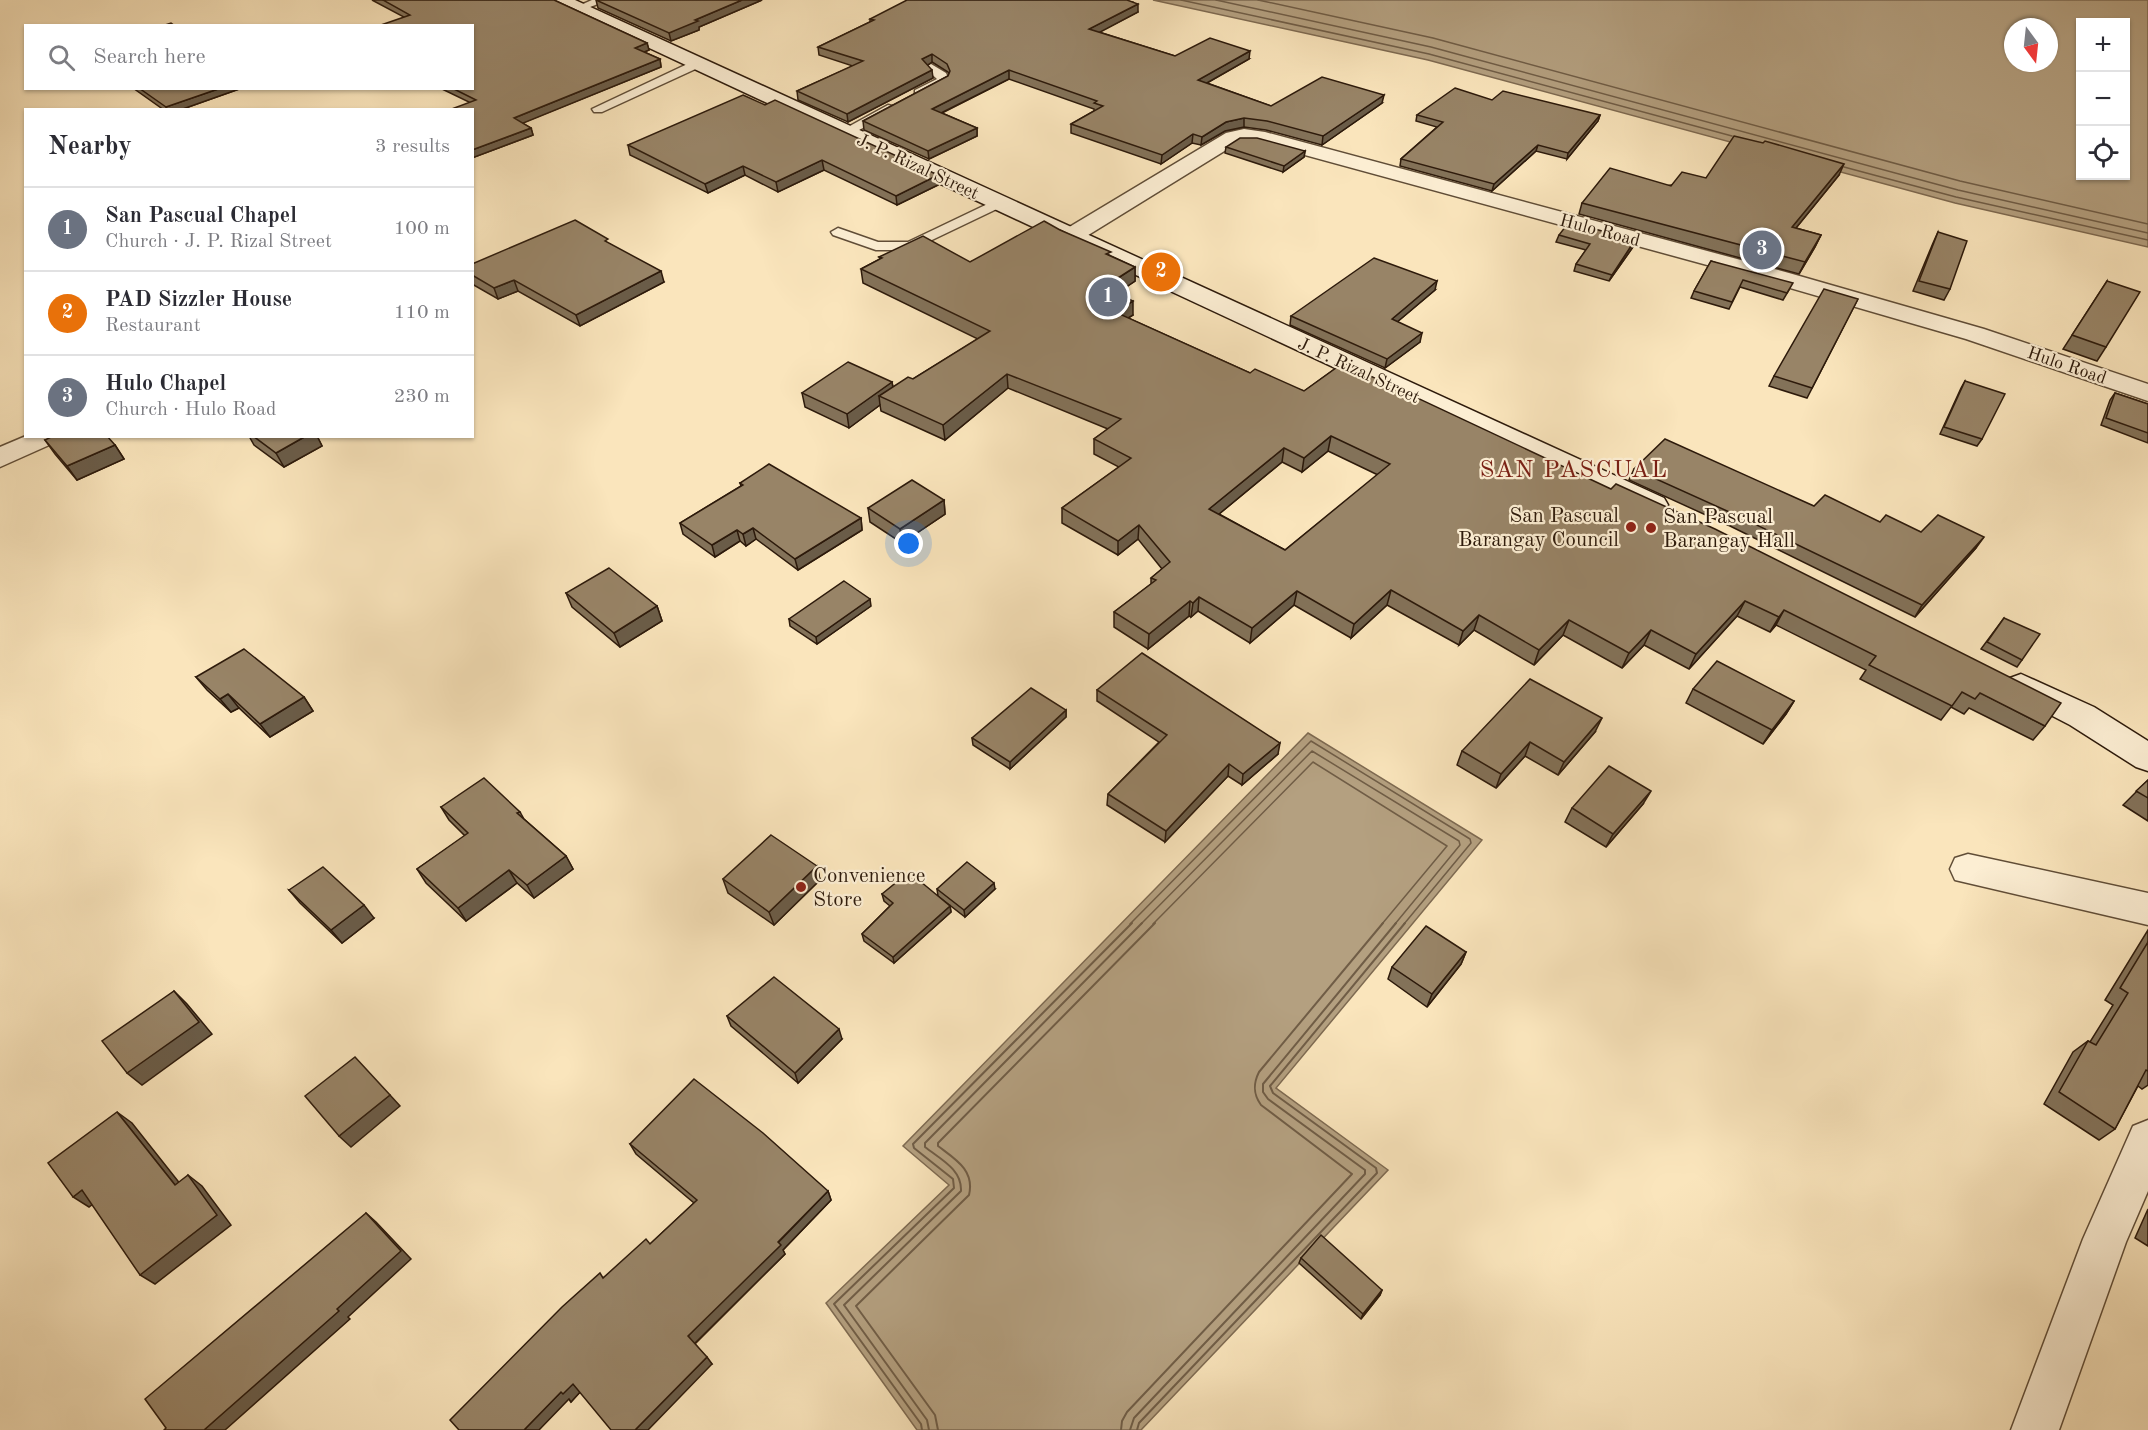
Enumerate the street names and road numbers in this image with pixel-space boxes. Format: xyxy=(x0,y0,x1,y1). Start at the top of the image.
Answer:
street label: J. P. Rizal Street xyxy=(854,131,981,203)
street label: Hulo Road xyxy=(1557,212,1642,250)
street label: J. P. Rizal Street xyxy=(1295,335,1422,407)
street label: Hulo Road xyxy=(2025,344,2109,388)

